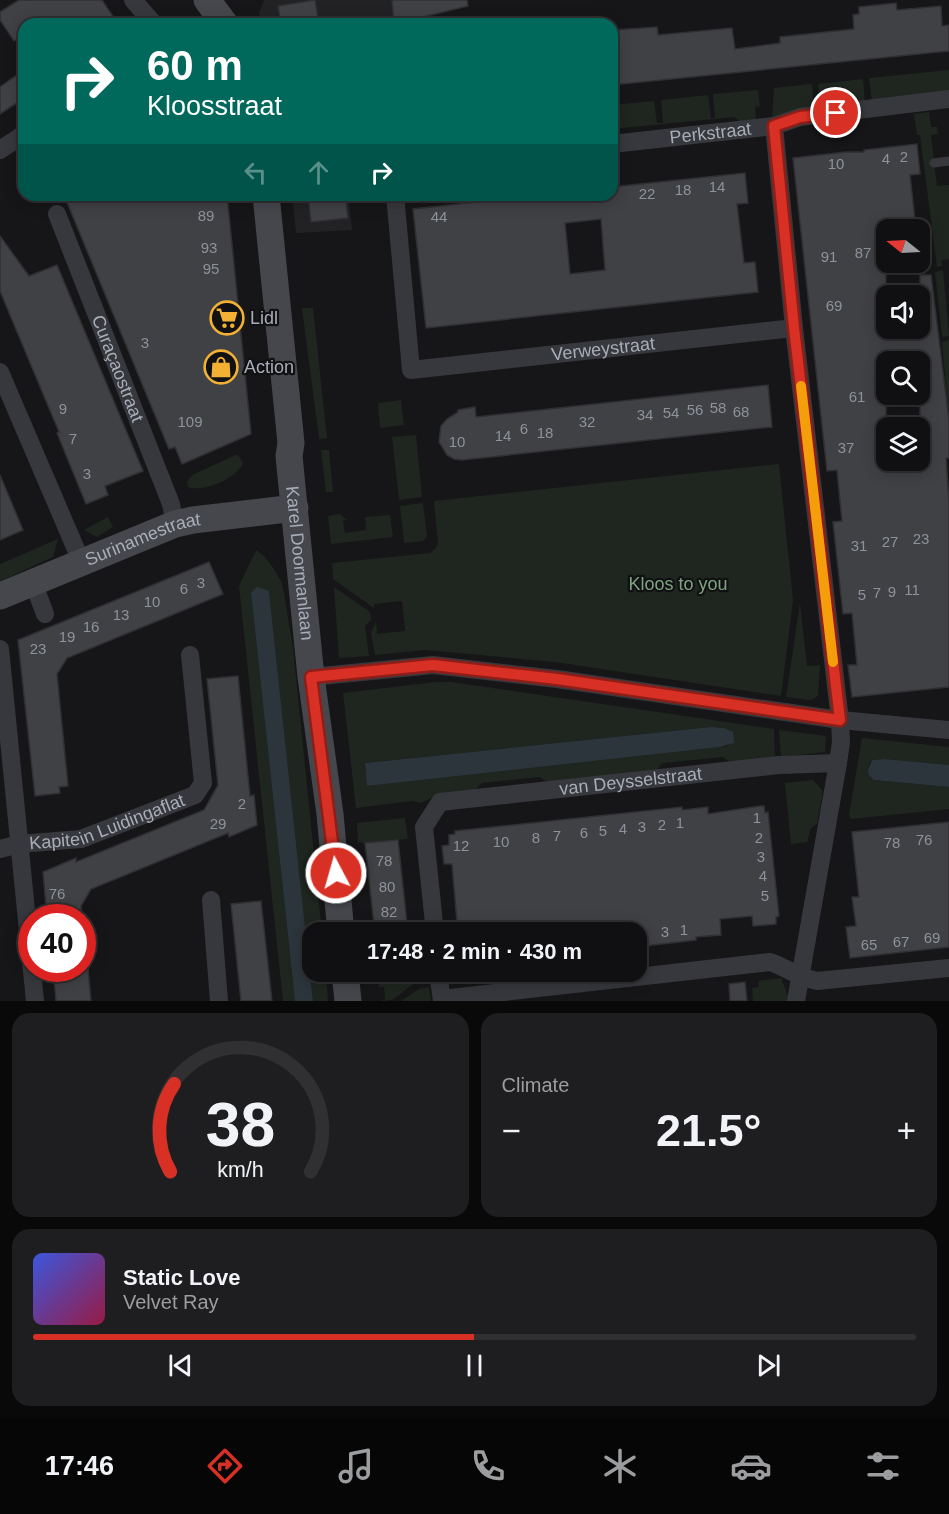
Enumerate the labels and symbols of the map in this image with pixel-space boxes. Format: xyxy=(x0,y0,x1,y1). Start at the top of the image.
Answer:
pin xyxy=(810,87,861,138)
street label: Perkstraat xyxy=(668,119,752,148)
house number: 2 xyxy=(900,148,908,165)
house number: 4 xyxy=(882,150,890,167)
house number: 10 xyxy=(828,155,844,172)
house number: 14 xyxy=(709,178,725,195)
house number: 18 xyxy=(675,181,691,198)
house number: 22 xyxy=(639,185,655,202)
house number: 89 xyxy=(198,207,214,224)
house number: 44 xyxy=(431,208,447,225)
north arrow xyxy=(876,219,930,273)
house number: 93 xyxy=(201,239,217,256)
house number: 87 xyxy=(855,244,871,261)
house number: 91 xyxy=(821,248,837,265)
house number: 95 xyxy=(203,260,219,277)
house number: 69 xyxy=(826,297,842,314)
supermarket icon: Lidl xyxy=(209,300,245,336)
place label: Lidl xyxy=(250,308,278,328)
street label: Curaçaostraat xyxy=(88,312,148,425)
street label: Verweystraat xyxy=(550,333,656,365)
house number: 3 xyxy=(141,334,149,351)
shop icon: Action xyxy=(203,349,239,385)
place label: Action xyxy=(244,357,294,377)
house number: 61 xyxy=(849,388,865,405)
house number: 58 xyxy=(710,399,726,416)
house number: 9 xyxy=(59,400,67,417)
house number: 56 xyxy=(687,401,703,418)
house number: 68 xyxy=(733,403,749,420)
house number: 54 xyxy=(663,404,679,421)
house number: 34 xyxy=(637,406,653,423)
house number: 109 xyxy=(177,413,203,430)
house number: 32 xyxy=(579,413,595,430)
house number: 6 xyxy=(520,420,528,437)
house number: 18 xyxy=(537,424,553,441)
house number: 14 xyxy=(495,427,511,444)
house number: 7 xyxy=(69,430,77,447)
house number: 10 xyxy=(449,433,465,450)
house number: 37 xyxy=(838,439,854,456)
house number: 3 xyxy=(83,465,91,482)
street label: Karel Doormanlaan xyxy=(282,485,317,641)
street label: Surinamestraat xyxy=(82,509,202,570)
house number: 23 xyxy=(913,530,929,547)
house number: 27 xyxy=(882,533,898,550)
house number: 31 xyxy=(851,537,867,554)
house number: 3 xyxy=(197,574,205,591)
park label: Kloos to you xyxy=(628,574,728,594)
house number: 6 xyxy=(180,580,188,597)
house number: 11 xyxy=(904,581,920,598)
house number: 9 xyxy=(888,583,896,600)
house number: 7 xyxy=(873,584,881,601)
house number: 5 xyxy=(858,586,866,603)
house number: 10 xyxy=(144,593,160,610)
house number: 13 xyxy=(113,606,129,623)
house number: 16 xyxy=(83,618,99,635)
house number: 19 xyxy=(59,628,75,645)
house number: 23 xyxy=(30,640,46,657)
street label: van Deysselstraat xyxy=(558,763,703,799)
street label: Kapitein Luidingaflat xyxy=(28,790,187,853)
house number: 2 xyxy=(238,795,246,812)
house number: 1 xyxy=(753,809,761,826)
house number: 1 xyxy=(676,814,684,831)
house number: 29 xyxy=(210,815,226,832)
house number: 2 xyxy=(658,816,666,833)
house number: 3 xyxy=(638,818,646,835)
house number: 4 xyxy=(619,820,627,837)
house number: 5 xyxy=(599,822,607,839)
house number: 6 xyxy=(580,824,588,841)
house number: 7 xyxy=(553,827,561,844)
house number: 8 xyxy=(532,829,540,846)
house number: 2 xyxy=(755,829,763,846)
house number: 76 xyxy=(916,831,932,848)
house number: 10 xyxy=(493,833,509,850)
house number: 78 xyxy=(884,834,900,851)
house number: 12 xyxy=(453,837,469,854)
position arrow xyxy=(304,841,368,905)
house number: 3 xyxy=(757,848,765,865)
house number: 78 xyxy=(376,852,392,869)
house number: 4 xyxy=(759,867,767,884)
house number: 80 xyxy=(379,878,395,895)
house number: 76 xyxy=(49,885,65,902)
house number: 5 xyxy=(761,887,769,904)
house number: 82 xyxy=(381,903,397,920)
speed limit sign: 40 xyxy=(18,904,96,982)
house number: 1 xyxy=(680,921,688,938)
house number: 3 xyxy=(661,923,669,940)
house number: 69 xyxy=(924,929,940,946)
house number: 67 xyxy=(893,933,909,950)
house number: 65 xyxy=(861,936,877,953)

